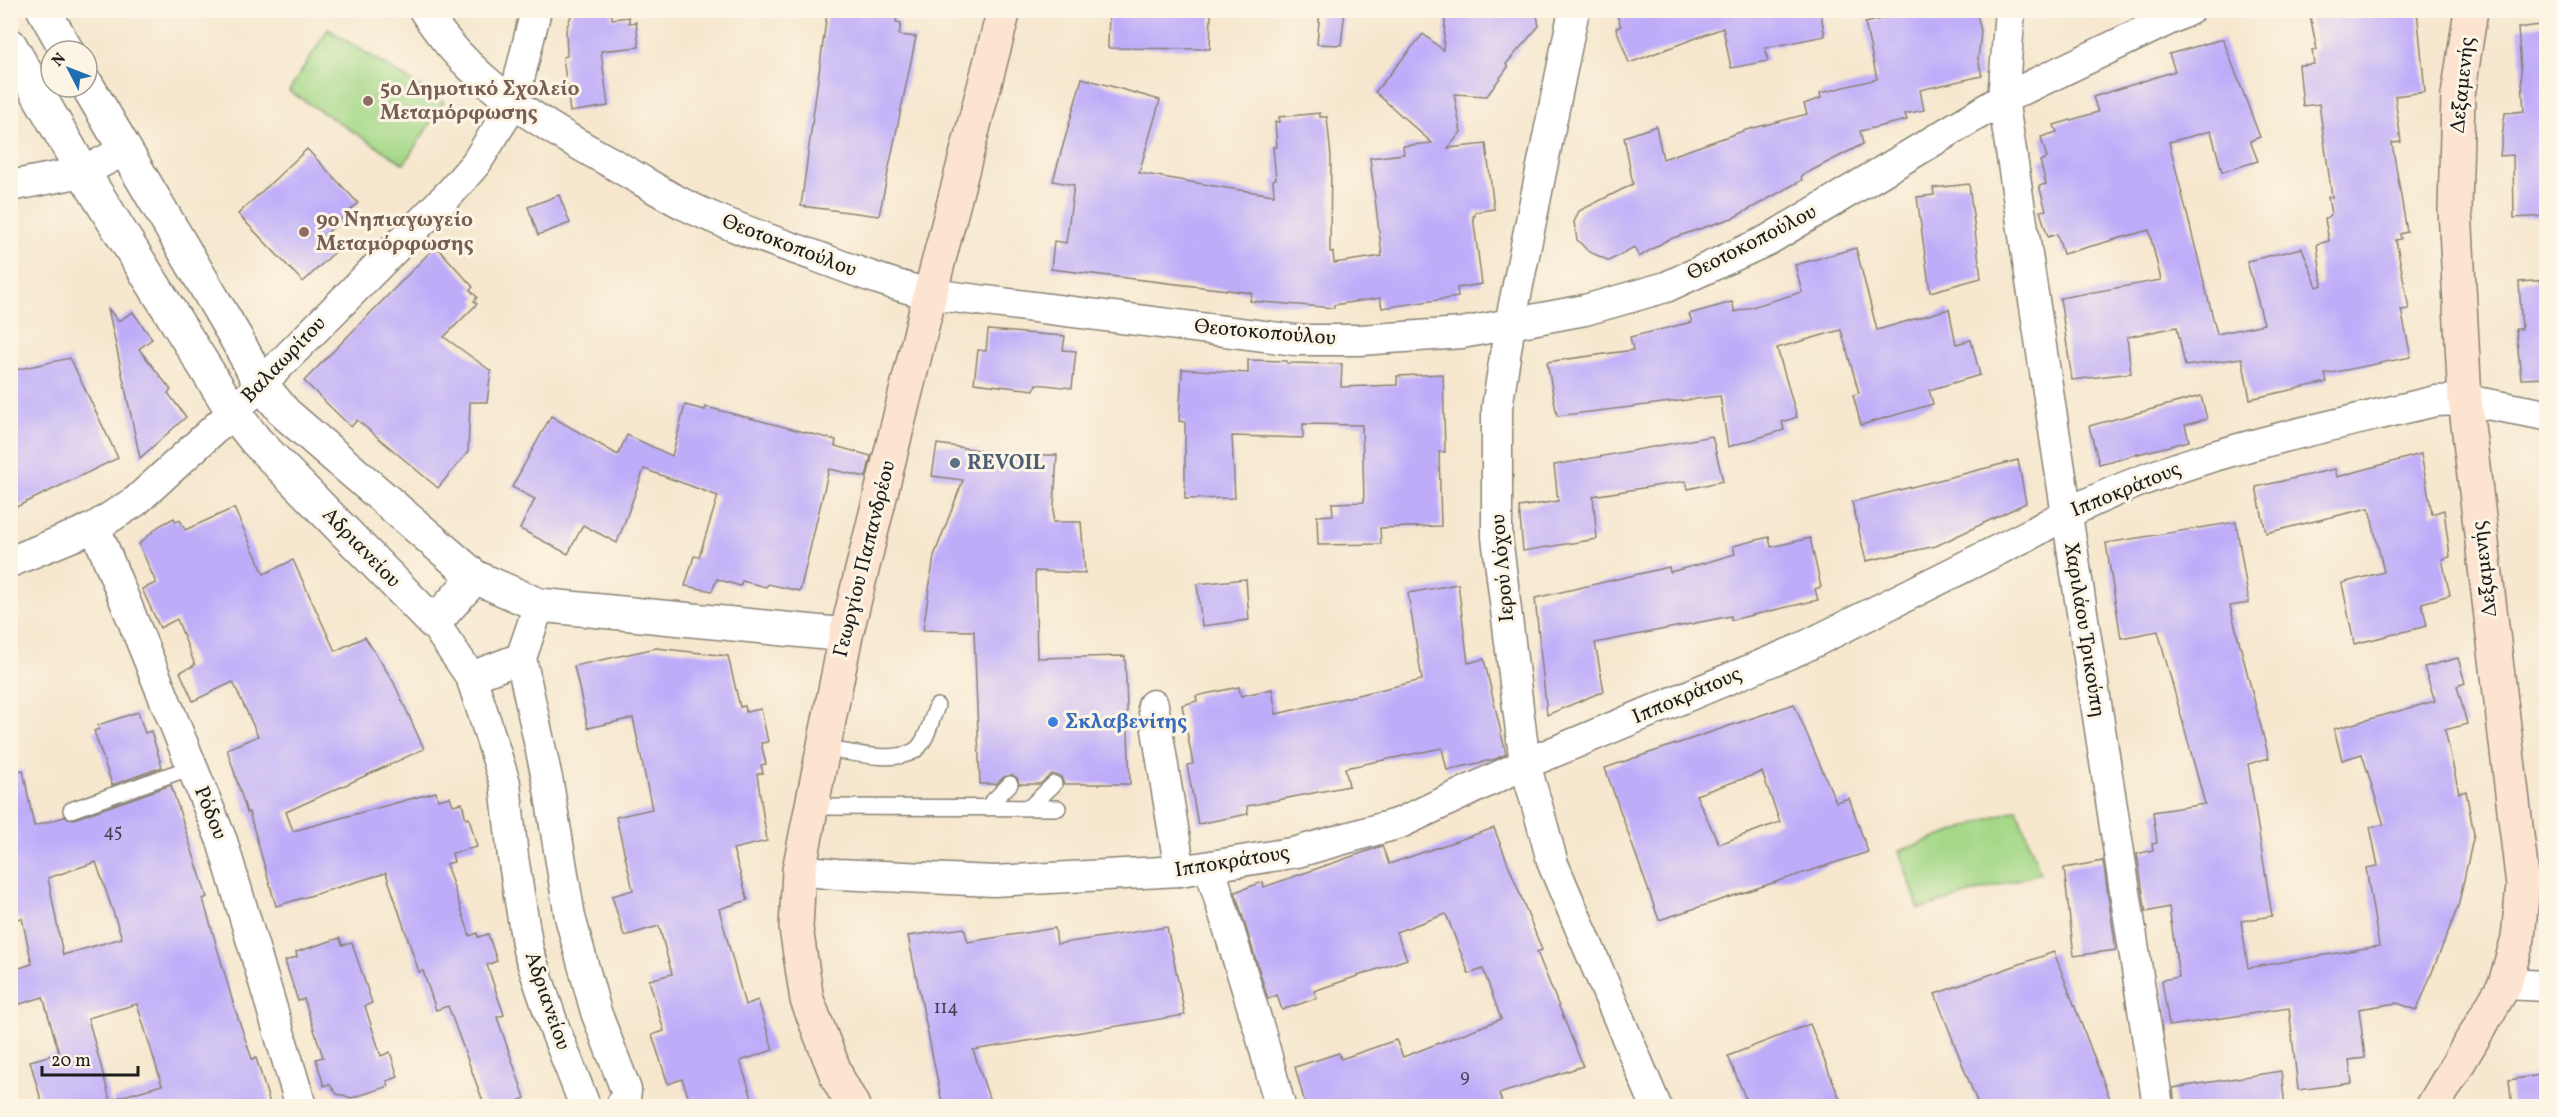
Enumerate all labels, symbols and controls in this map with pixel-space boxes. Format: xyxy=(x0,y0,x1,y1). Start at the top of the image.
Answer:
street label: Δεξαμενής xyxy=(2444,35,2482,135)
north arrow xyxy=(39,39,99,99)
text: N xyxy=(47,48,72,72)
place label: 5ο Δημοτικό Σχολείο Μεταμόρφωσης xyxy=(380,75,580,128)
marker: 5ο Δημοτικό Σχολείο Μεταμόρφωσης xyxy=(361,94,375,108)
street label: Θεοτοκοπούλου xyxy=(1682,198,1822,288)
place label: 9ο Νηπιαγωγείο Μεταμόρφωσης xyxy=(316,206,474,259)
street label: Θεοτοκοπούλου xyxy=(717,207,861,285)
marker: 9ο Νηπιαγωγείο Μεταμόρφωσης xyxy=(297,225,311,239)
street label: Βαλαωρίτου xyxy=(235,310,333,410)
street label: Θεοτοκοπούλου xyxy=(1193,312,1337,354)
place label: REVOIL xyxy=(967,449,1045,478)
street label: Ιπποκράτους xyxy=(2067,455,2185,525)
marker: REVOIL xyxy=(948,456,962,470)
street label: Γεωργίου Παπανδρέου xyxy=(827,458,903,660)
street label: Αδριανείου xyxy=(315,501,407,595)
street label: Ιερού Λόχου xyxy=(1484,513,1522,623)
street label: Δεξαμενής xyxy=(2465,519,2505,619)
street label: Χαριλάου Τρικούπη xyxy=(2056,540,2112,720)
street label: Ιπποκράτους xyxy=(1628,660,1746,732)
place label: Σκλαβενίτης xyxy=(1065,708,1187,737)
marker: Σκλαβενίτης xyxy=(1046,715,1060,729)
street label: Ρόδου xyxy=(186,782,234,844)
house number: 45 xyxy=(104,820,122,845)
street label: Ιπποκράτους xyxy=(1172,839,1292,885)
street label: Αδριανείου xyxy=(517,948,577,1054)
house number: 114 xyxy=(934,996,958,1021)
scale bar xyxy=(42,1039,138,1077)
text: 20 m xyxy=(51,1049,91,1074)
house number: 9 xyxy=(1460,1065,1470,1090)

